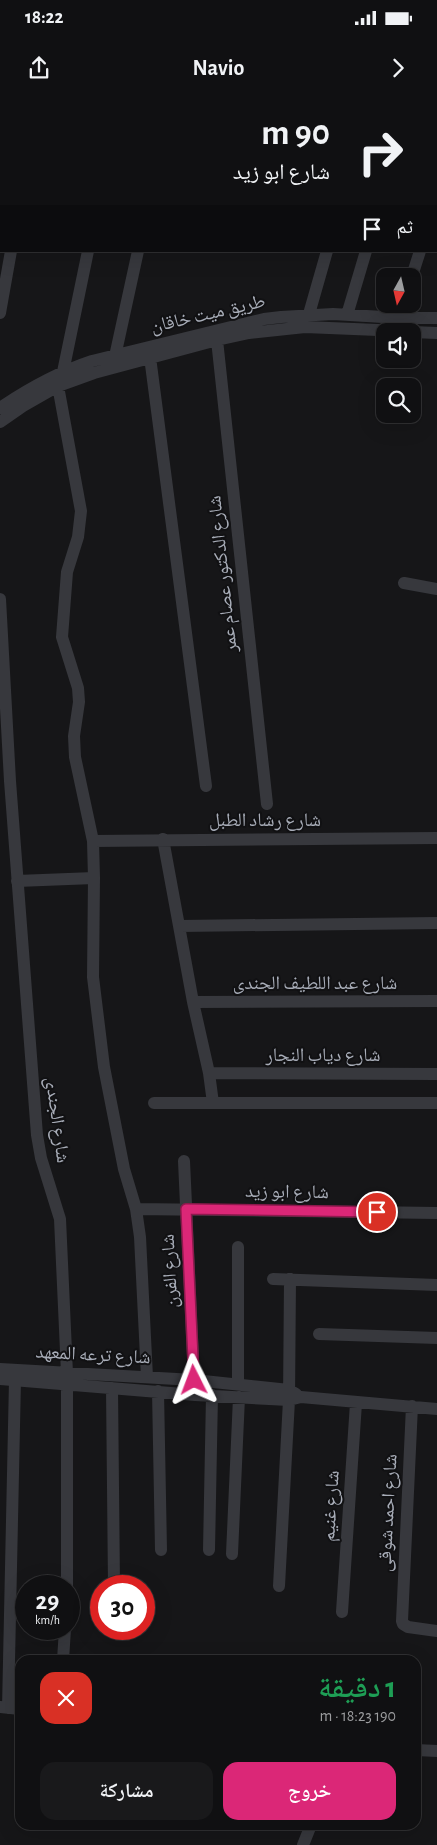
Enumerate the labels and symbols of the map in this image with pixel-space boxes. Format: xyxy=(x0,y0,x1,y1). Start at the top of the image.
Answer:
north arrow xyxy=(376,268,421,312)
street label: طريق ميت خاقان xyxy=(149,292,267,337)
street label: شارع الدكتور عصام عمر xyxy=(205,494,244,654)
street label: شارع رشاد الطبل xyxy=(209,811,321,831)
street label: شارع عبد اللطيف الجندى xyxy=(233,974,397,994)
street label: شارع دياب النجار xyxy=(264,1046,381,1066)
street label: شارع الجندى xyxy=(41,1076,72,1164)
street label: شارع ابو زيد xyxy=(245,1182,329,1203)
pin xyxy=(356,1191,398,1233)
street label: شارع الفرن xyxy=(159,1234,182,1308)
street label: شارع ترعه المعهد xyxy=(35,1342,151,1369)
position arrow xyxy=(167,1353,219,1405)
street label: شارع احمد شوقى xyxy=(375,1453,402,1573)
street label: شارع غنيم xyxy=(319,1470,345,1542)
speed limit sign: 30 xyxy=(90,1575,155,1640)

